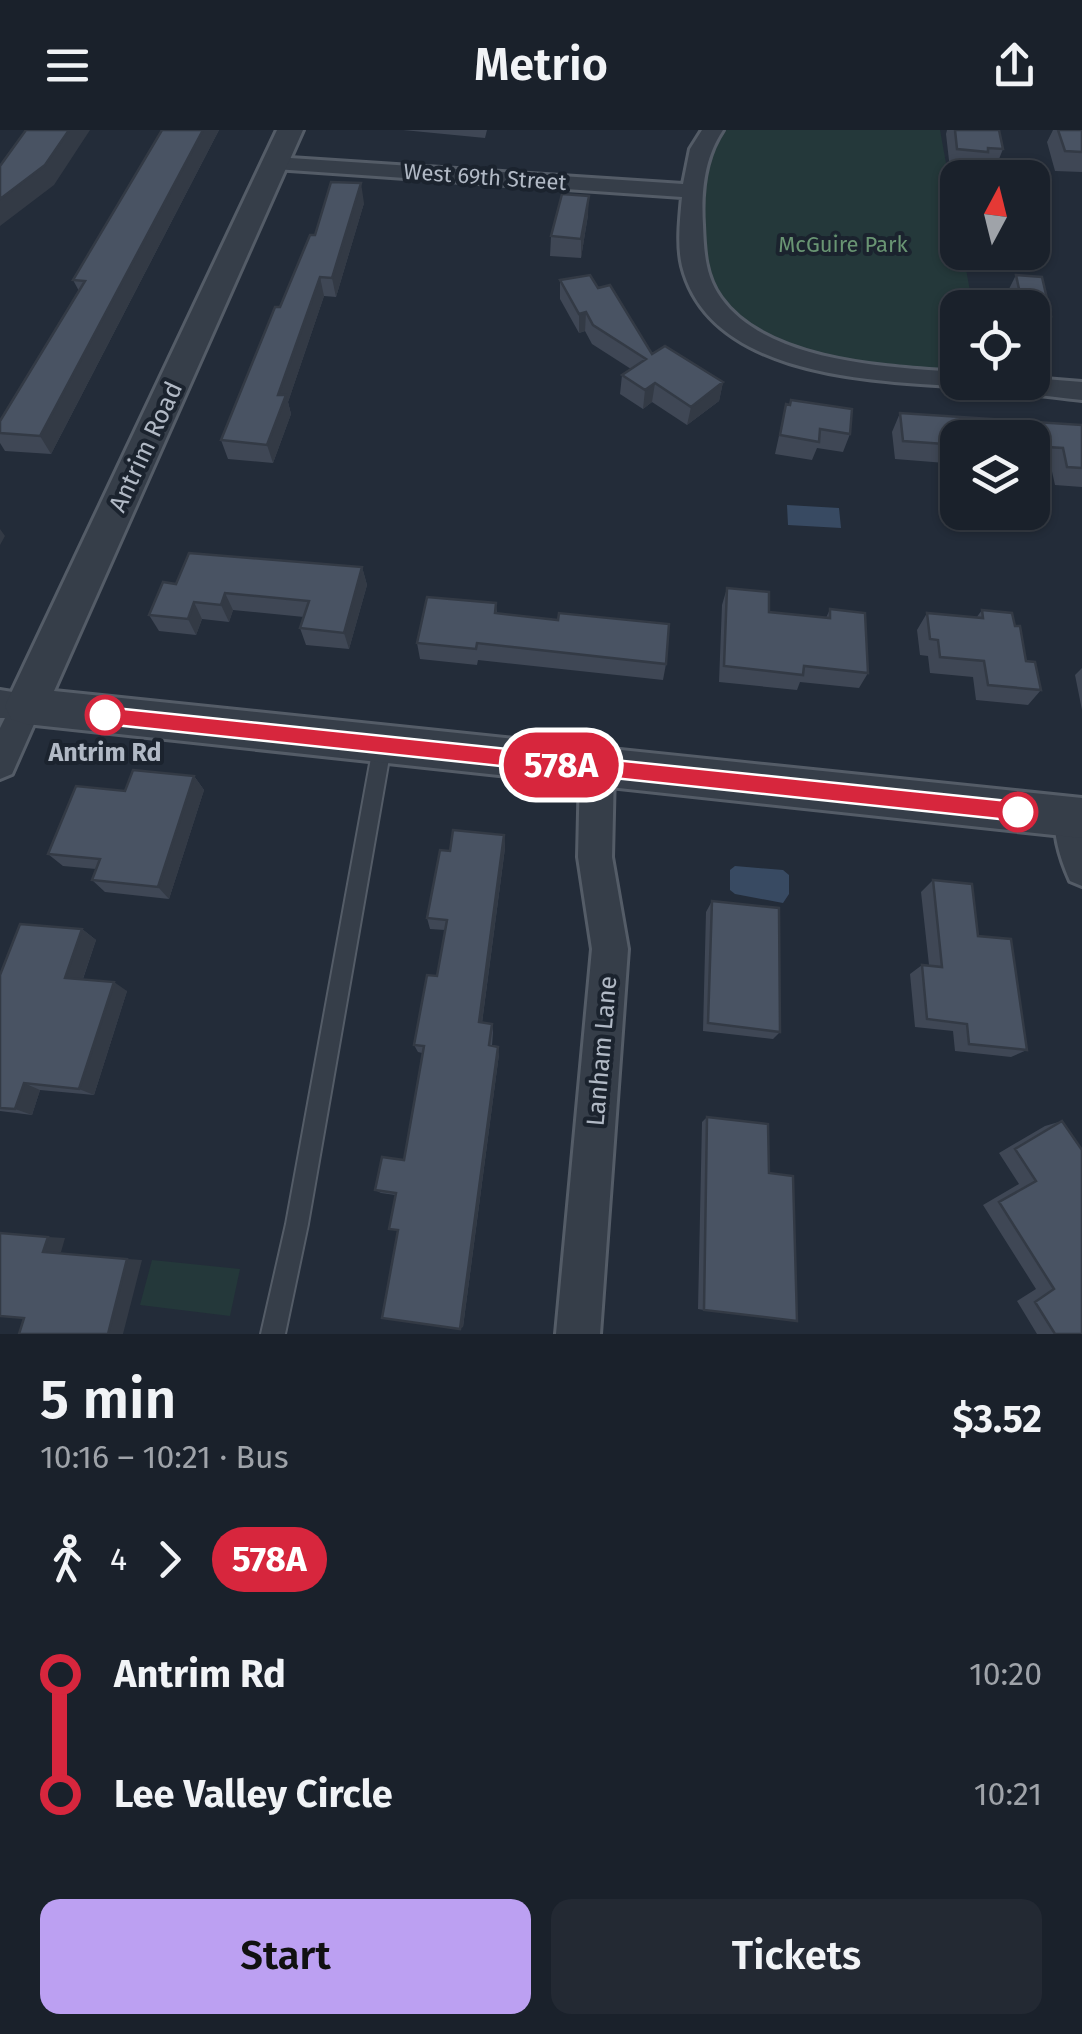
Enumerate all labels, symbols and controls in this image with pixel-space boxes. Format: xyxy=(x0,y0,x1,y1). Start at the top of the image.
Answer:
icon: menu xyxy=(40,38,95,93)
text: Metrio xyxy=(474,38,608,92)
icon: share xyxy=(987,38,1042,93)
street label: West 69th Street xyxy=(403,158,567,196)
north arrow xyxy=(940,160,1050,270)
map controls xyxy=(940,160,1050,530)
park label: McGuire Park xyxy=(778,231,908,258)
button: locate xyxy=(940,290,1050,400)
street label: Antrim Road xyxy=(103,377,189,517)
button: layers xyxy=(940,420,1050,530)
marker: Antrim Rd xyxy=(86,696,124,734)
line badge: 578A xyxy=(491,732,631,798)
place label: Antrim Rd xyxy=(47,738,162,768)
text: 578A xyxy=(524,744,598,786)
unlabelled marker xyxy=(999,793,1037,831)
street label: Lanham Lane xyxy=(580,975,624,1127)
text: 5 min xyxy=(40,1367,176,1433)
text: $3.52 xyxy=(952,1396,1042,1442)
text: 10:16 – 10:21 · Bus xyxy=(40,1438,289,1476)
icon: walk xyxy=(40,1532,95,1587)
icon: forward xyxy=(142,1532,197,1587)
text: 578A xyxy=(232,1538,307,1580)
text: 4 xyxy=(110,1540,127,1578)
text: Antrim Rd xyxy=(114,1651,286,1697)
text: 10:20 xyxy=(969,1655,1042,1693)
text: Lee Valley Circle xyxy=(114,1771,393,1817)
text: 10:21 xyxy=(974,1775,1042,1813)
button: Start xyxy=(40,1899,531,2014)
button: Tickets xyxy=(551,1899,1042,2014)

